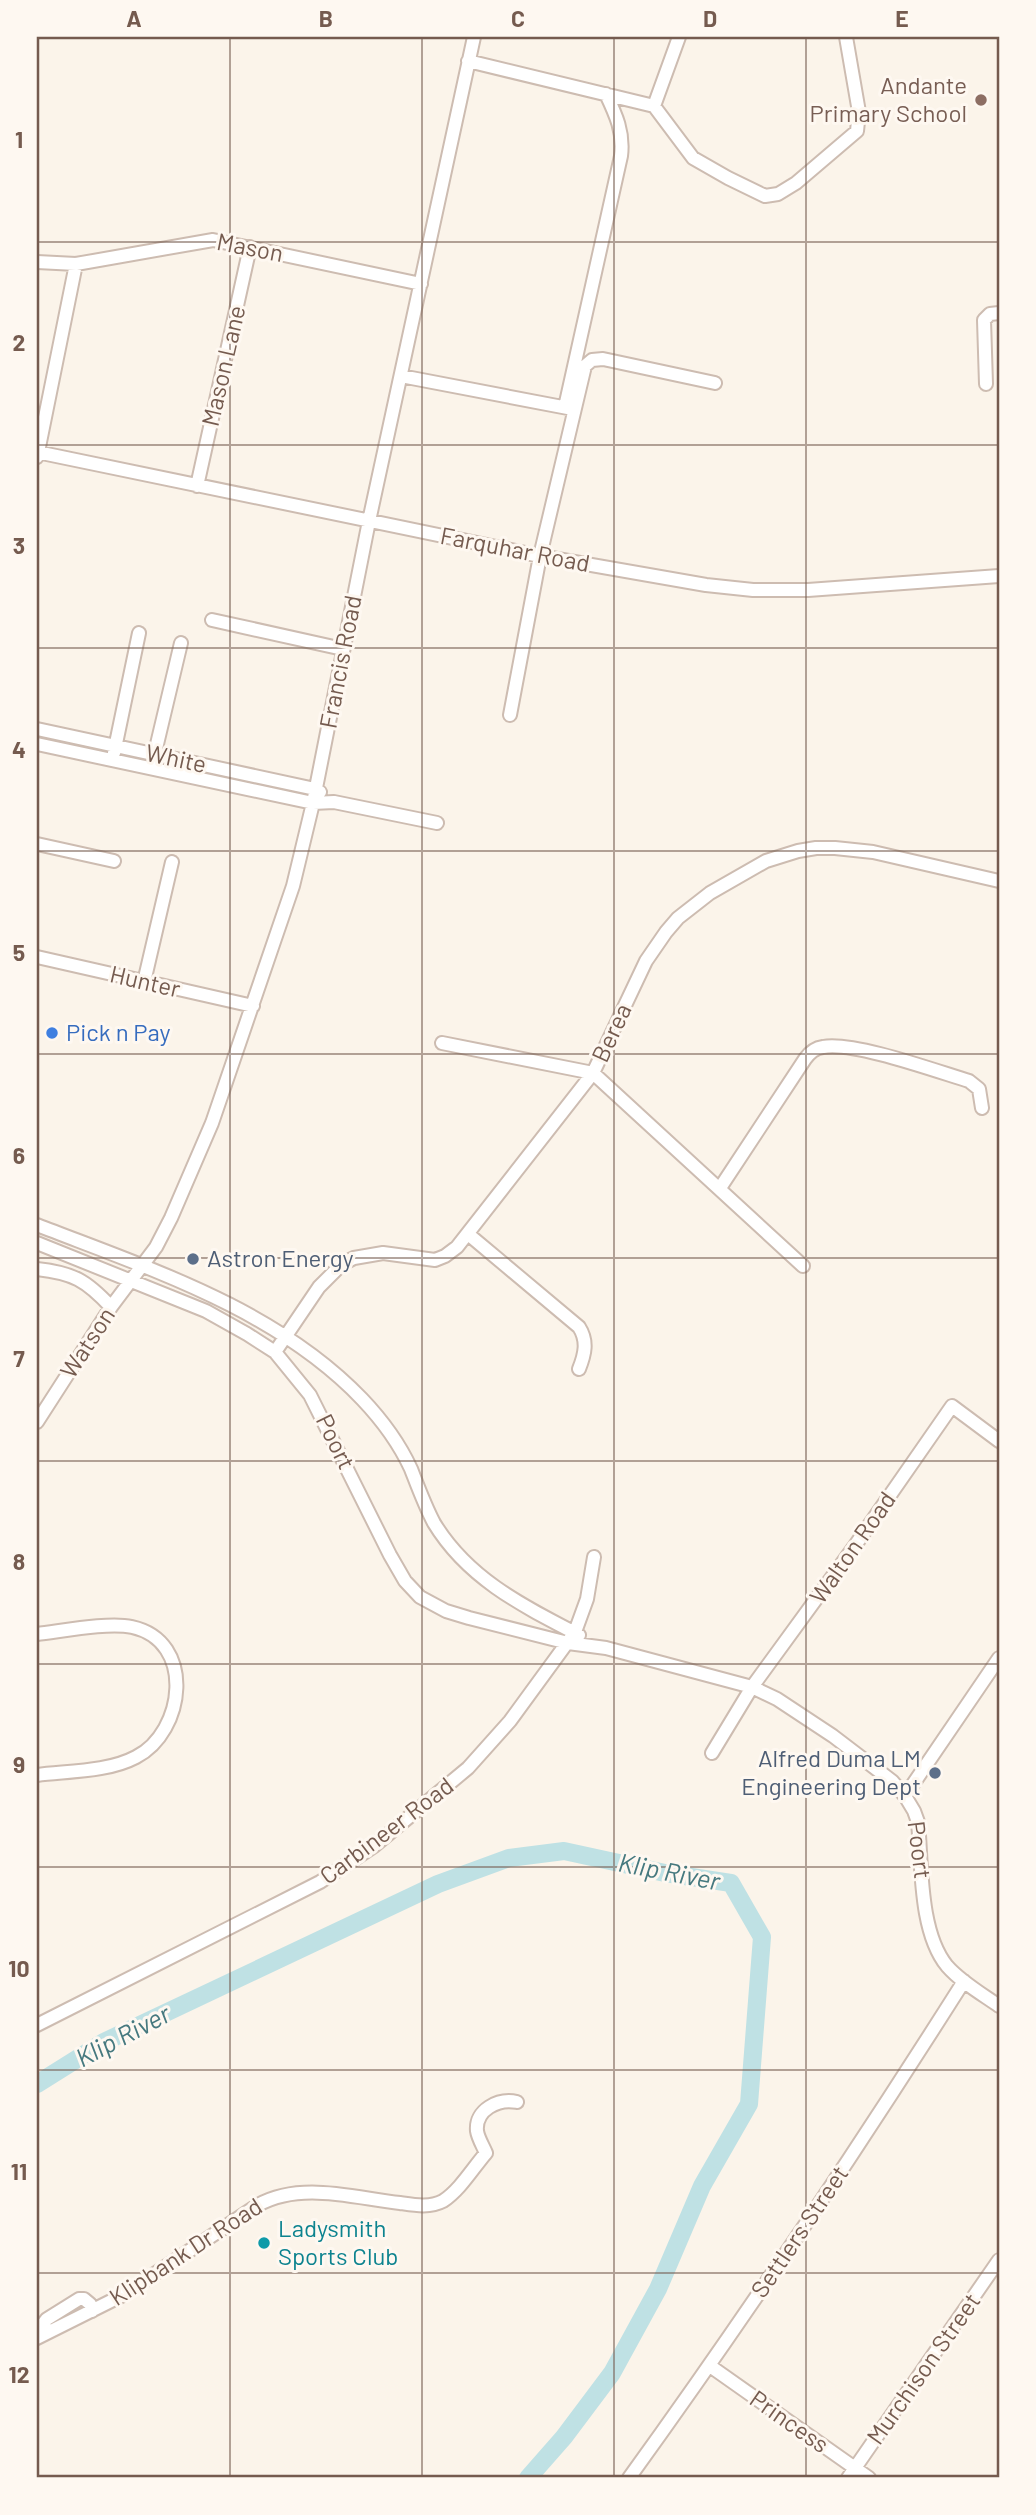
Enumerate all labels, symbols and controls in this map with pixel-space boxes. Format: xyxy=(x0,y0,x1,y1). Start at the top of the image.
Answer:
text: A xyxy=(126,4,142,32)
text: B xyxy=(319,4,333,32)
text: C xyxy=(511,4,525,32)
text: D xyxy=(703,4,717,32)
text: E xyxy=(895,4,909,32)
place label: Andante Primary School xyxy=(810,70,967,127)
marker: Andante Primary School xyxy=(973,92,989,108)
text: 1 xyxy=(15,125,23,153)
street label: Mason xyxy=(215,226,286,267)
street label: Mason Lane xyxy=(195,302,251,429)
text: 2 xyxy=(13,328,25,356)
street label: Farquhar Road xyxy=(438,520,592,577)
text: 3 xyxy=(13,531,25,559)
street label: Francis Road xyxy=(312,593,367,731)
text: 4 xyxy=(12,735,26,763)
street label: White xyxy=(143,737,209,778)
text: 5 xyxy=(13,938,25,966)
street label: Hunter xyxy=(107,958,184,1003)
street label: Berea xyxy=(585,998,637,1066)
place label: Pick n Pay xyxy=(66,1017,171,1046)
marker: Pick n Pay xyxy=(44,1025,60,1041)
text: 6 xyxy=(13,1141,25,1169)
place label: Astron Energy xyxy=(207,1243,354,1272)
marker: Astron Energy xyxy=(185,1251,201,1267)
street label: Watson xyxy=(53,1301,120,1383)
text: 7 xyxy=(13,1344,25,1372)
street label: Poort xyxy=(311,1409,362,1474)
street label: Walton Road xyxy=(803,1486,901,1609)
text: 8 xyxy=(13,1547,25,1575)
place label: Alfred Duma LM Engineering Dept xyxy=(741,1743,921,1800)
text: 9 xyxy=(13,1750,25,1778)
marker: Alfred Duma LM Engineering Dept xyxy=(927,1765,943,1781)
street label: Carbineer Road xyxy=(314,1770,459,1889)
street label: Poort xyxy=(903,1819,938,1880)
water label: Klip River xyxy=(616,1846,723,1896)
text: 10 xyxy=(8,1954,30,1982)
water label: Klip River xyxy=(70,1997,176,2072)
text: 11 xyxy=(11,2157,27,2185)
street label: Settlers Street xyxy=(744,2160,854,2303)
street label: Klipbank Dr Road xyxy=(103,2191,267,2311)
place label: Ladysmith Sports Club xyxy=(278,2213,398,2270)
marker: Ladysmith Sports Club xyxy=(256,2235,272,2251)
street label: Murchison Street xyxy=(860,2287,986,2449)
text: 12 xyxy=(8,2360,30,2388)
street label: Princess xyxy=(745,2383,835,2458)

